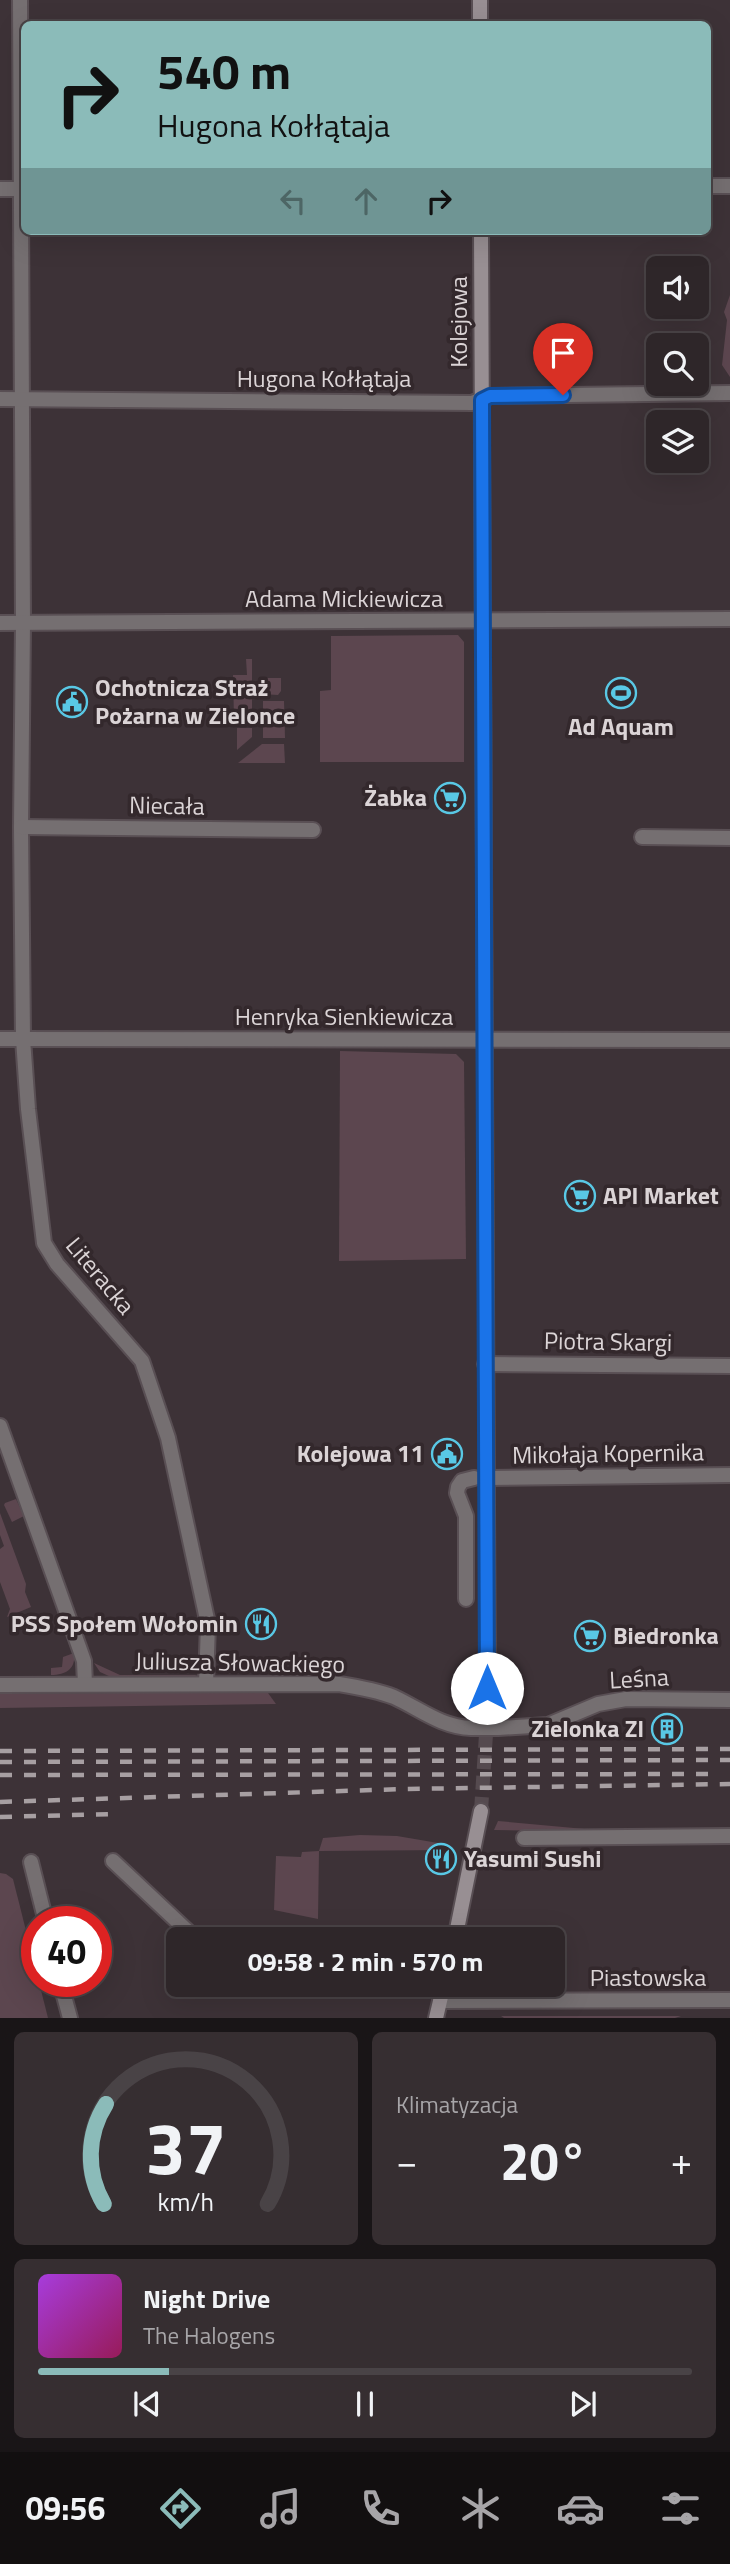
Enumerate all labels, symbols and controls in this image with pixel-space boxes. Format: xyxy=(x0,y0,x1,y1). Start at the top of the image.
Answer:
text: 540 m xyxy=(157,33,291,108)
icon: right xyxy=(42,49,133,140)
text: Hugona Kołłątaja xyxy=(157,101,390,149)
icon: left xyxy=(274,182,312,220)
icon: ahead xyxy=(347,182,385,220)
icon: right xyxy=(420,182,458,220)
map controls xyxy=(646,256,709,473)
button: sound xyxy=(646,256,709,319)
street label: Kolejowa xyxy=(440,276,476,368)
pin xyxy=(533,323,593,395)
button: search xyxy=(646,333,709,396)
icon: arrive xyxy=(544,334,582,372)
street label: Hugona Kołłątaja xyxy=(237,360,411,396)
button: layers xyxy=(646,410,709,473)
street label: Adama Mickiewicza xyxy=(245,580,443,616)
place label: Ochotnicza Straż Pożarna w Zielonce xyxy=(95,669,295,733)
sports icon: Ad Aquam xyxy=(604,676,638,710)
public building icon: Ochotnicza Straż Pożarna w Zielonce xyxy=(55,685,89,719)
place label: Ad Aquam xyxy=(568,708,674,744)
place label: Żabka xyxy=(364,779,427,815)
supermarket icon: Żabka xyxy=(433,781,467,815)
street label: Niecała xyxy=(129,786,205,824)
street label: Henryka Sienkiewicza xyxy=(235,998,453,1034)
place label: API Market xyxy=(603,1177,719,1213)
supermarket icon: API Market xyxy=(563,1179,597,1213)
street label: Literacka xyxy=(58,1229,144,1322)
street label: Piotra Skargi xyxy=(544,1322,672,1360)
street label: Mikołaja Kopernika xyxy=(512,1433,704,1473)
place label: Kolejowa 11 xyxy=(297,1435,424,1471)
public building icon: Kolejowa 11 xyxy=(430,1437,464,1471)
place label: PSS Społem Wołomin xyxy=(11,1605,238,1641)
restaurant icon: PSS Społem Wołomin xyxy=(244,1607,278,1641)
place label: Biedronka xyxy=(613,1617,719,1653)
supermarket icon: Biedronka xyxy=(573,1619,607,1653)
street label: Juliusza Słowackiego xyxy=(135,1642,345,1682)
position arrow xyxy=(450,1651,524,1725)
street label: Leśna xyxy=(608,1658,670,1698)
place label: Zielonka Zl xyxy=(531,1710,644,1746)
building icon: Zielonka Zl xyxy=(650,1712,684,1746)
place label: Yasumi Sushi xyxy=(464,1840,601,1876)
restaurant icon: Yasumi Sushi xyxy=(424,1842,458,1876)
speed limit sign: 40 xyxy=(21,1906,112,1997)
text: 09:58 · 2 min · 570 m xyxy=(248,1942,483,1981)
street label: Piastowska xyxy=(590,1959,706,1995)
text: Klimatyzacja xyxy=(396,2087,518,2122)
text: 37 xyxy=(145,2093,227,2203)
text: 20° xyxy=(500,2121,588,2200)
text: − xyxy=(396,2132,417,2190)
text: + xyxy=(671,2132,692,2190)
text: km/h xyxy=(158,2183,214,2221)
text: Night Drive xyxy=(143,2279,270,2318)
text: The Halogens xyxy=(143,2318,275,2353)
icon: previous xyxy=(128,2385,166,2423)
icon: pause xyxy=(346,2385,384,2423)
icon: next xyxy=(564,2385,602,2423)
text: 09:56 xyxy=(25,2484,105,2532)
icon: directions xyxy=(156,2484,205,2533)
icon: music xyxy=(256,2484,305,2533)
icon: phone xyxy=(356,2484,405,2533)
icon: climate xyxy=(456,2484,505,2533)
icon: car xyxy=(556,2484,605,2533)
icon: filters xyxy=(656,2484,705,2533)

